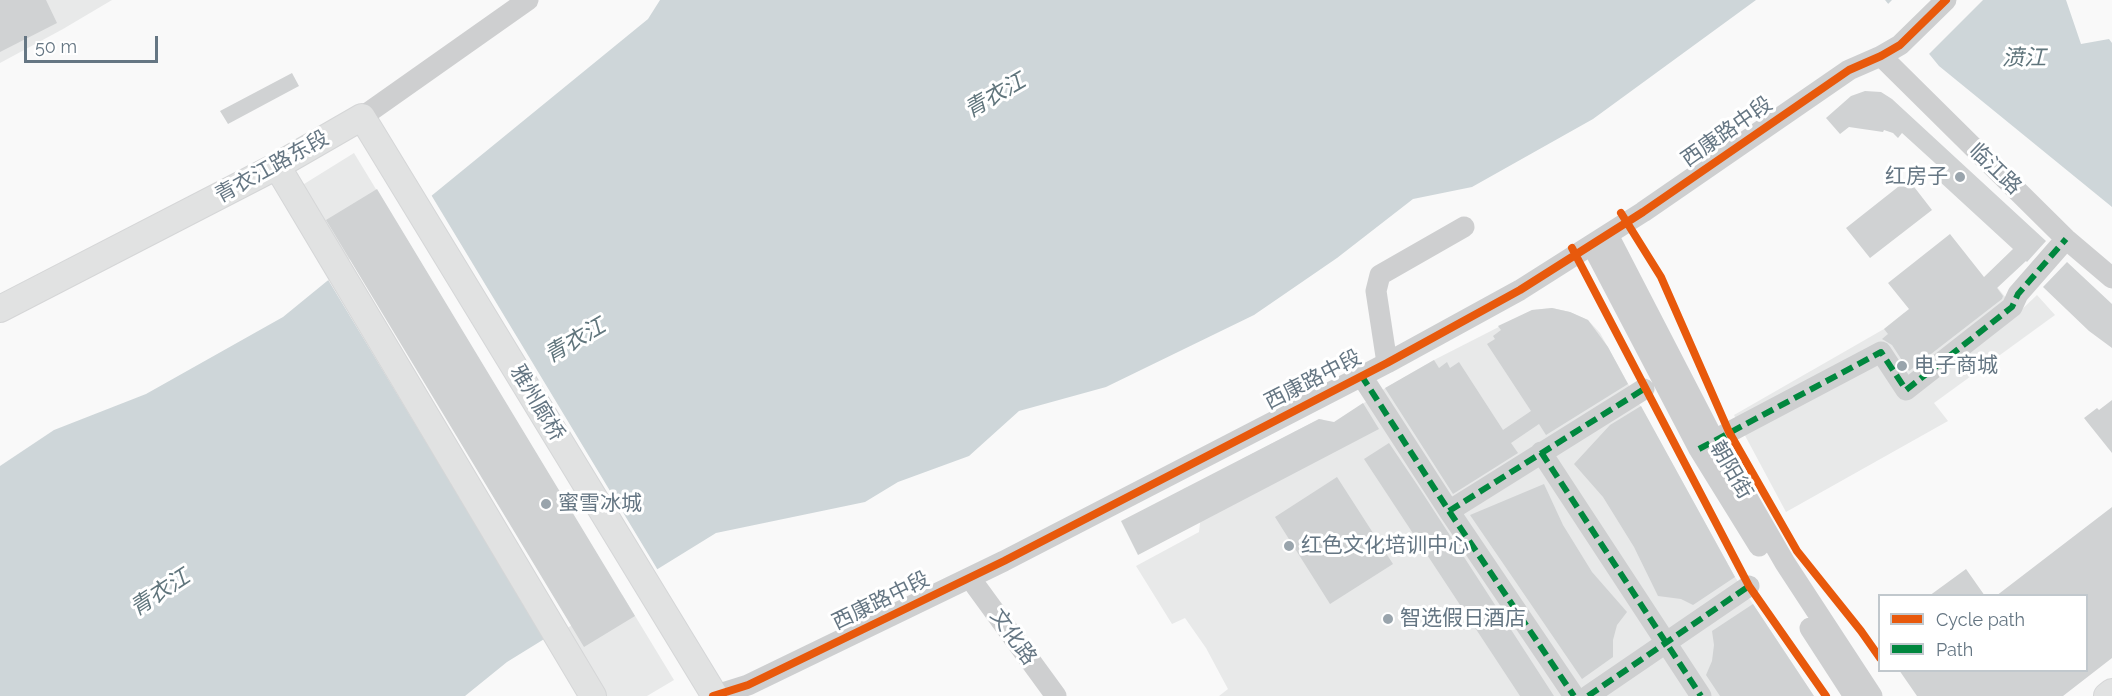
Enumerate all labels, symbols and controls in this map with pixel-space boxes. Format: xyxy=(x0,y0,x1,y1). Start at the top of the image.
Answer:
scale bar xyxy=(27,24,160,62)
text: 50 m xyxy=(35,36,77,57)
water label: 𣸣江 xyxy=(2002,45,2046,71)
water label: 青衣江 xyxy=(960,68,1030,124)
street label: 西康路中段 xyxy=(1677,92,1777,172)
street label: 青衣江路东段 xyxy=(211,125,333,209)
street label: 临江路 xyxy=(1964,138,2026,200)
place label: 红房子 xyxy=(1885,164,1948,190)
marker: 红房子 xyxy=(1953,170,1967,184)
water label: 青衣江 xyxy=(540,313,610,369)
street label: 西康路中段 xyxy=(1261,345,1365,415)
place label: 电子商城 xyxy=(1914,353,1998,379)
marker: 电子商城 xyxy=(1895,359,1909,373)
street label: 雅州廊桥 xyxy=(505,361,569,445)
street label: 朝阳街 xyxy=(1704,436,1758,504)
place label: 蜜雪冰城 xyxy=(558,491,642,517)
marker: 蜜雪冰城 xyxy=(539,497,553,511)
place label: 红色文化培训中心 xyxy=(1301,533,1469,559)
marker: 红色文化培训中心 xyxy=(1282,539,1296,553)
water label: 青衣江 xyxy=(125,564,195,622)
street label: 西康路中段 xyxy=(828,567,934,635)
legend xyxy=(1878,594,2088,672)
street label: 文化路 xyxy=(984,604,1042,670)
place label: 智选假日酒店 xyxy=(1400,606,1526,632)
text: Cycle path xyxy=(1936,609,2025,630)
marker: 智选假日酒店 xyxy=(1381,612,1395,626)
text: Path xyxy=(1936,639,1973,660)

